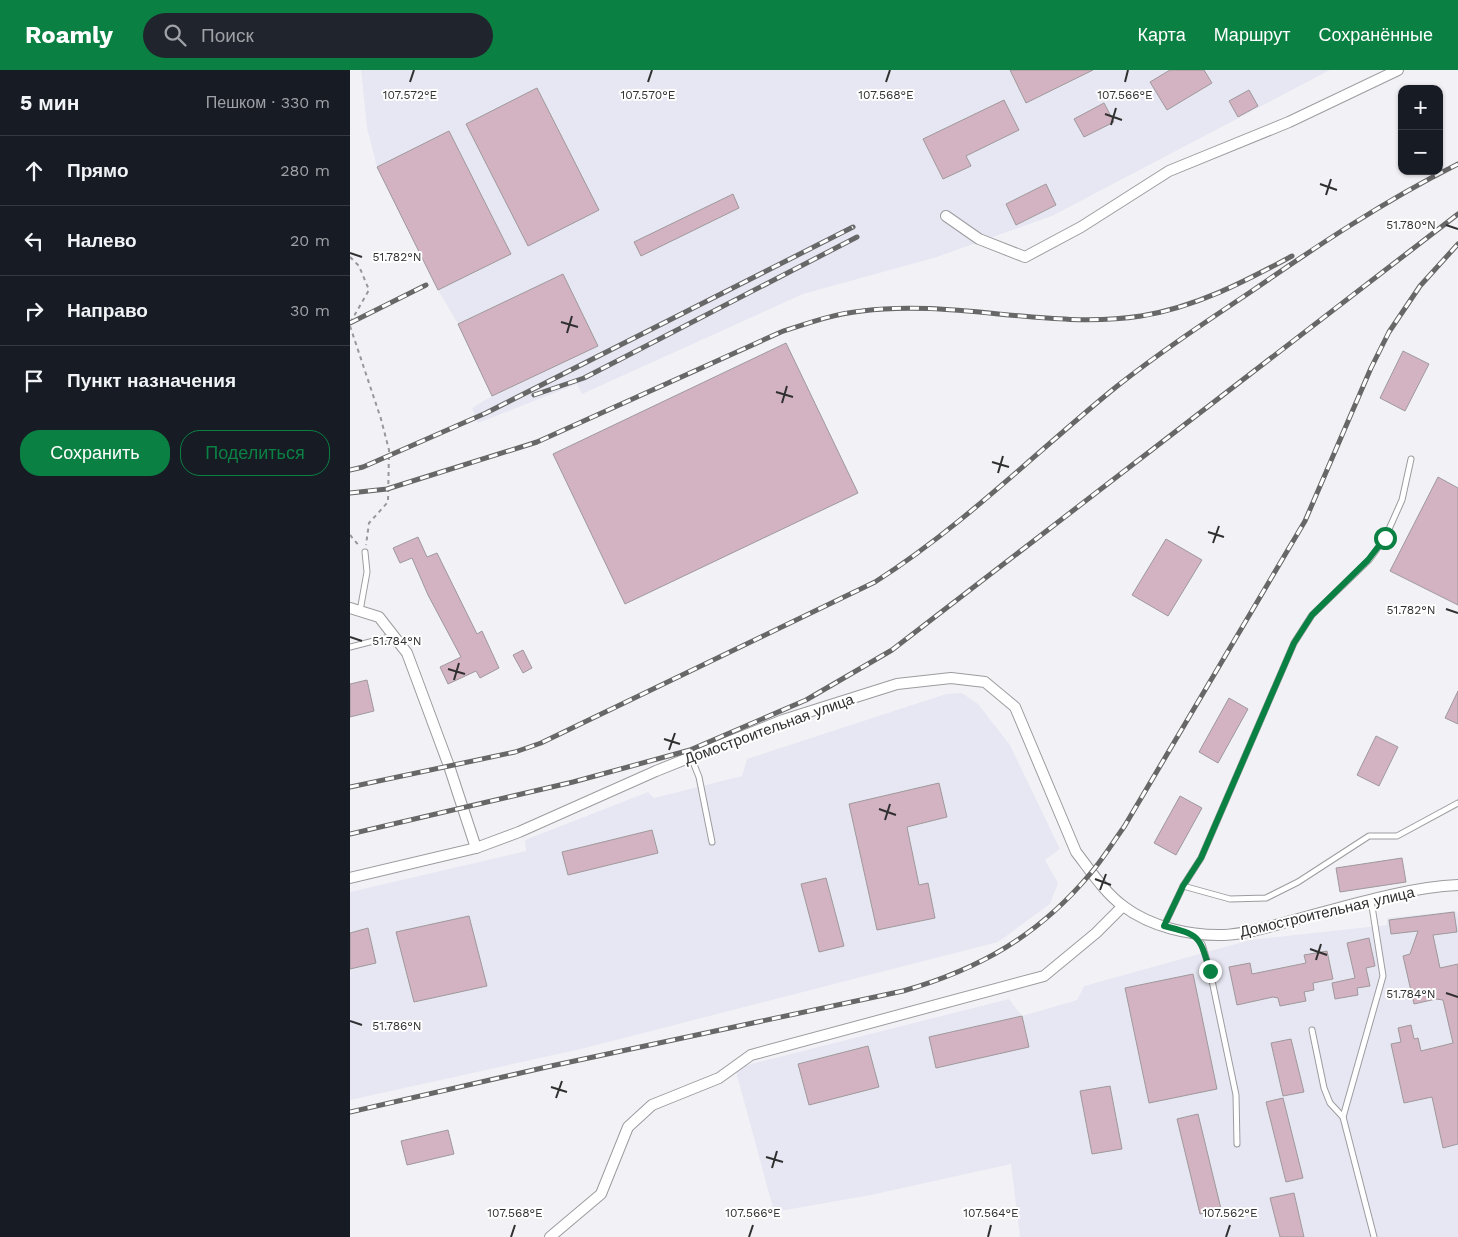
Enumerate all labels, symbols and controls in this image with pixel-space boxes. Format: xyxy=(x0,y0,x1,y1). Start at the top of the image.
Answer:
search box xyxy=(143,13,493,58)
text: Roamly xyxy=(25,21,113,49)
icon: search xyxy=(161,21,189,49)
text: Поиск xyxy=(201,24,254,47)
text: Карта xyxy=(1138,24,1186,45)
text: Маршрут xyxy=(1214,24,1290,45)
text: Сохранённые xyxy=(1318,24,1433,45)
map controls xyxy=(1398,85,1443,175)
button: + xyxy=(1398,85,1443,130)
text: 107.572°E xyxy=(383,88,438,102)
text: 107.570°E xyxy=(621,88,676,102)
text: 107.568°E xyxy=(858,88,914,102)
text: 107.566°E xyxy=(1097,88,1153,102)
text: 5 мин xyxy=(20,90,79,115)
text: Пешком · 330 m xyxy=(206,93,330,112)
button: − xyxy=(1398,130,1443,175)
icon: ahead xyxy=(20,157,48,185)
text: Прямо xyxy=(67,159,129,182)
text: 280 m xyxy=(280,161,330,180)
text: 51.780°N xyxy=(1386,218,1436,232)
icon: left xyxy=(20,227,48,255)
text: Налево xyxy=(67,229,137,252)
text: 20 m xyxy=(290,231,330,250)
text: 51.782°N xyxy=(372,250,422,264)
icon: right xyxy=(20,297,48,325)
text: Направо xyxy=(67,299,148,322)
text: 30 m xyxy=(290,301,330,320)
icon: arrive xyxy=(20,367,48,395)
text: Пункт назначения xyxy=(67,369,236,392)
button: Сохранить xyxy=(20,430,170,476)
button: Поделиться xyxy=(180,430,330,476)
route start xyxy=(1374,527,1397,550)
text: 51.782°N xyxy=(1386,603,1436,617)
text: 51.784°N xyxy=(372,634,422,648)
street label: Домостроительная улица xyxy=(682,690,857,768)
street label: Домостроительная улица xyxy=(1238,883,1417,941)
route end xyxy=(1199,960,1222,983)
text: 51.784°N xyxy=(1386,987,1436,1001)
text: 51.786°N xyxy=(372,1019,422,1033)
text: 107.568°E xyxy=(487,1206,543,1220)
text: 107.566°E xyxy=(725,1206,781,1220)
text: 107.564°E xyxy=(963,1206,1019,1220)
text: 107.562°E xyxy=(1202,1206,1258,1220)

